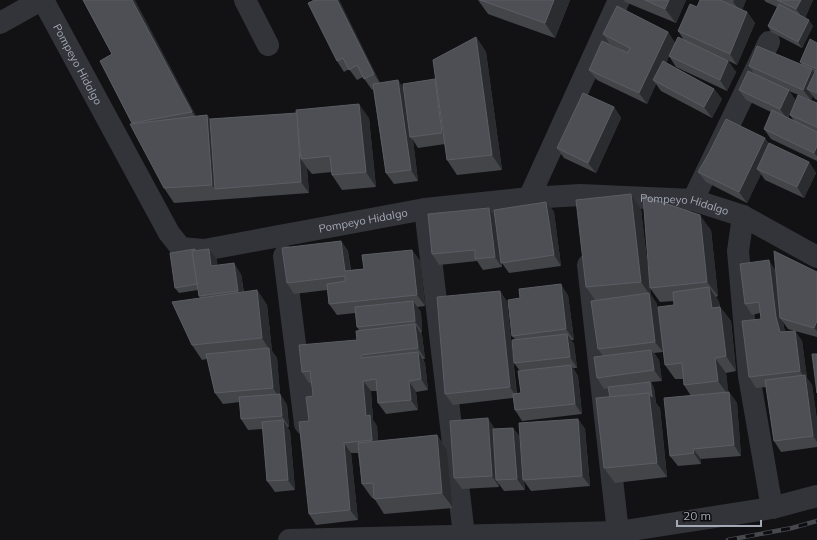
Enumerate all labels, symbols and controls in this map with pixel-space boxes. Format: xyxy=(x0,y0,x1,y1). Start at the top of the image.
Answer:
street label: Pompeyo Hidalgo xyxy=(50,21,105,107)
street label: Pompeyo Hidalgo xyxy=(640,191,731,218)
street label: Pompeyo Hidalgo xyxy=(318,205,409,236)
scale bar xyxy=(677,502,761,528)
text: 20 m xyxy=(683,508,711,523)

